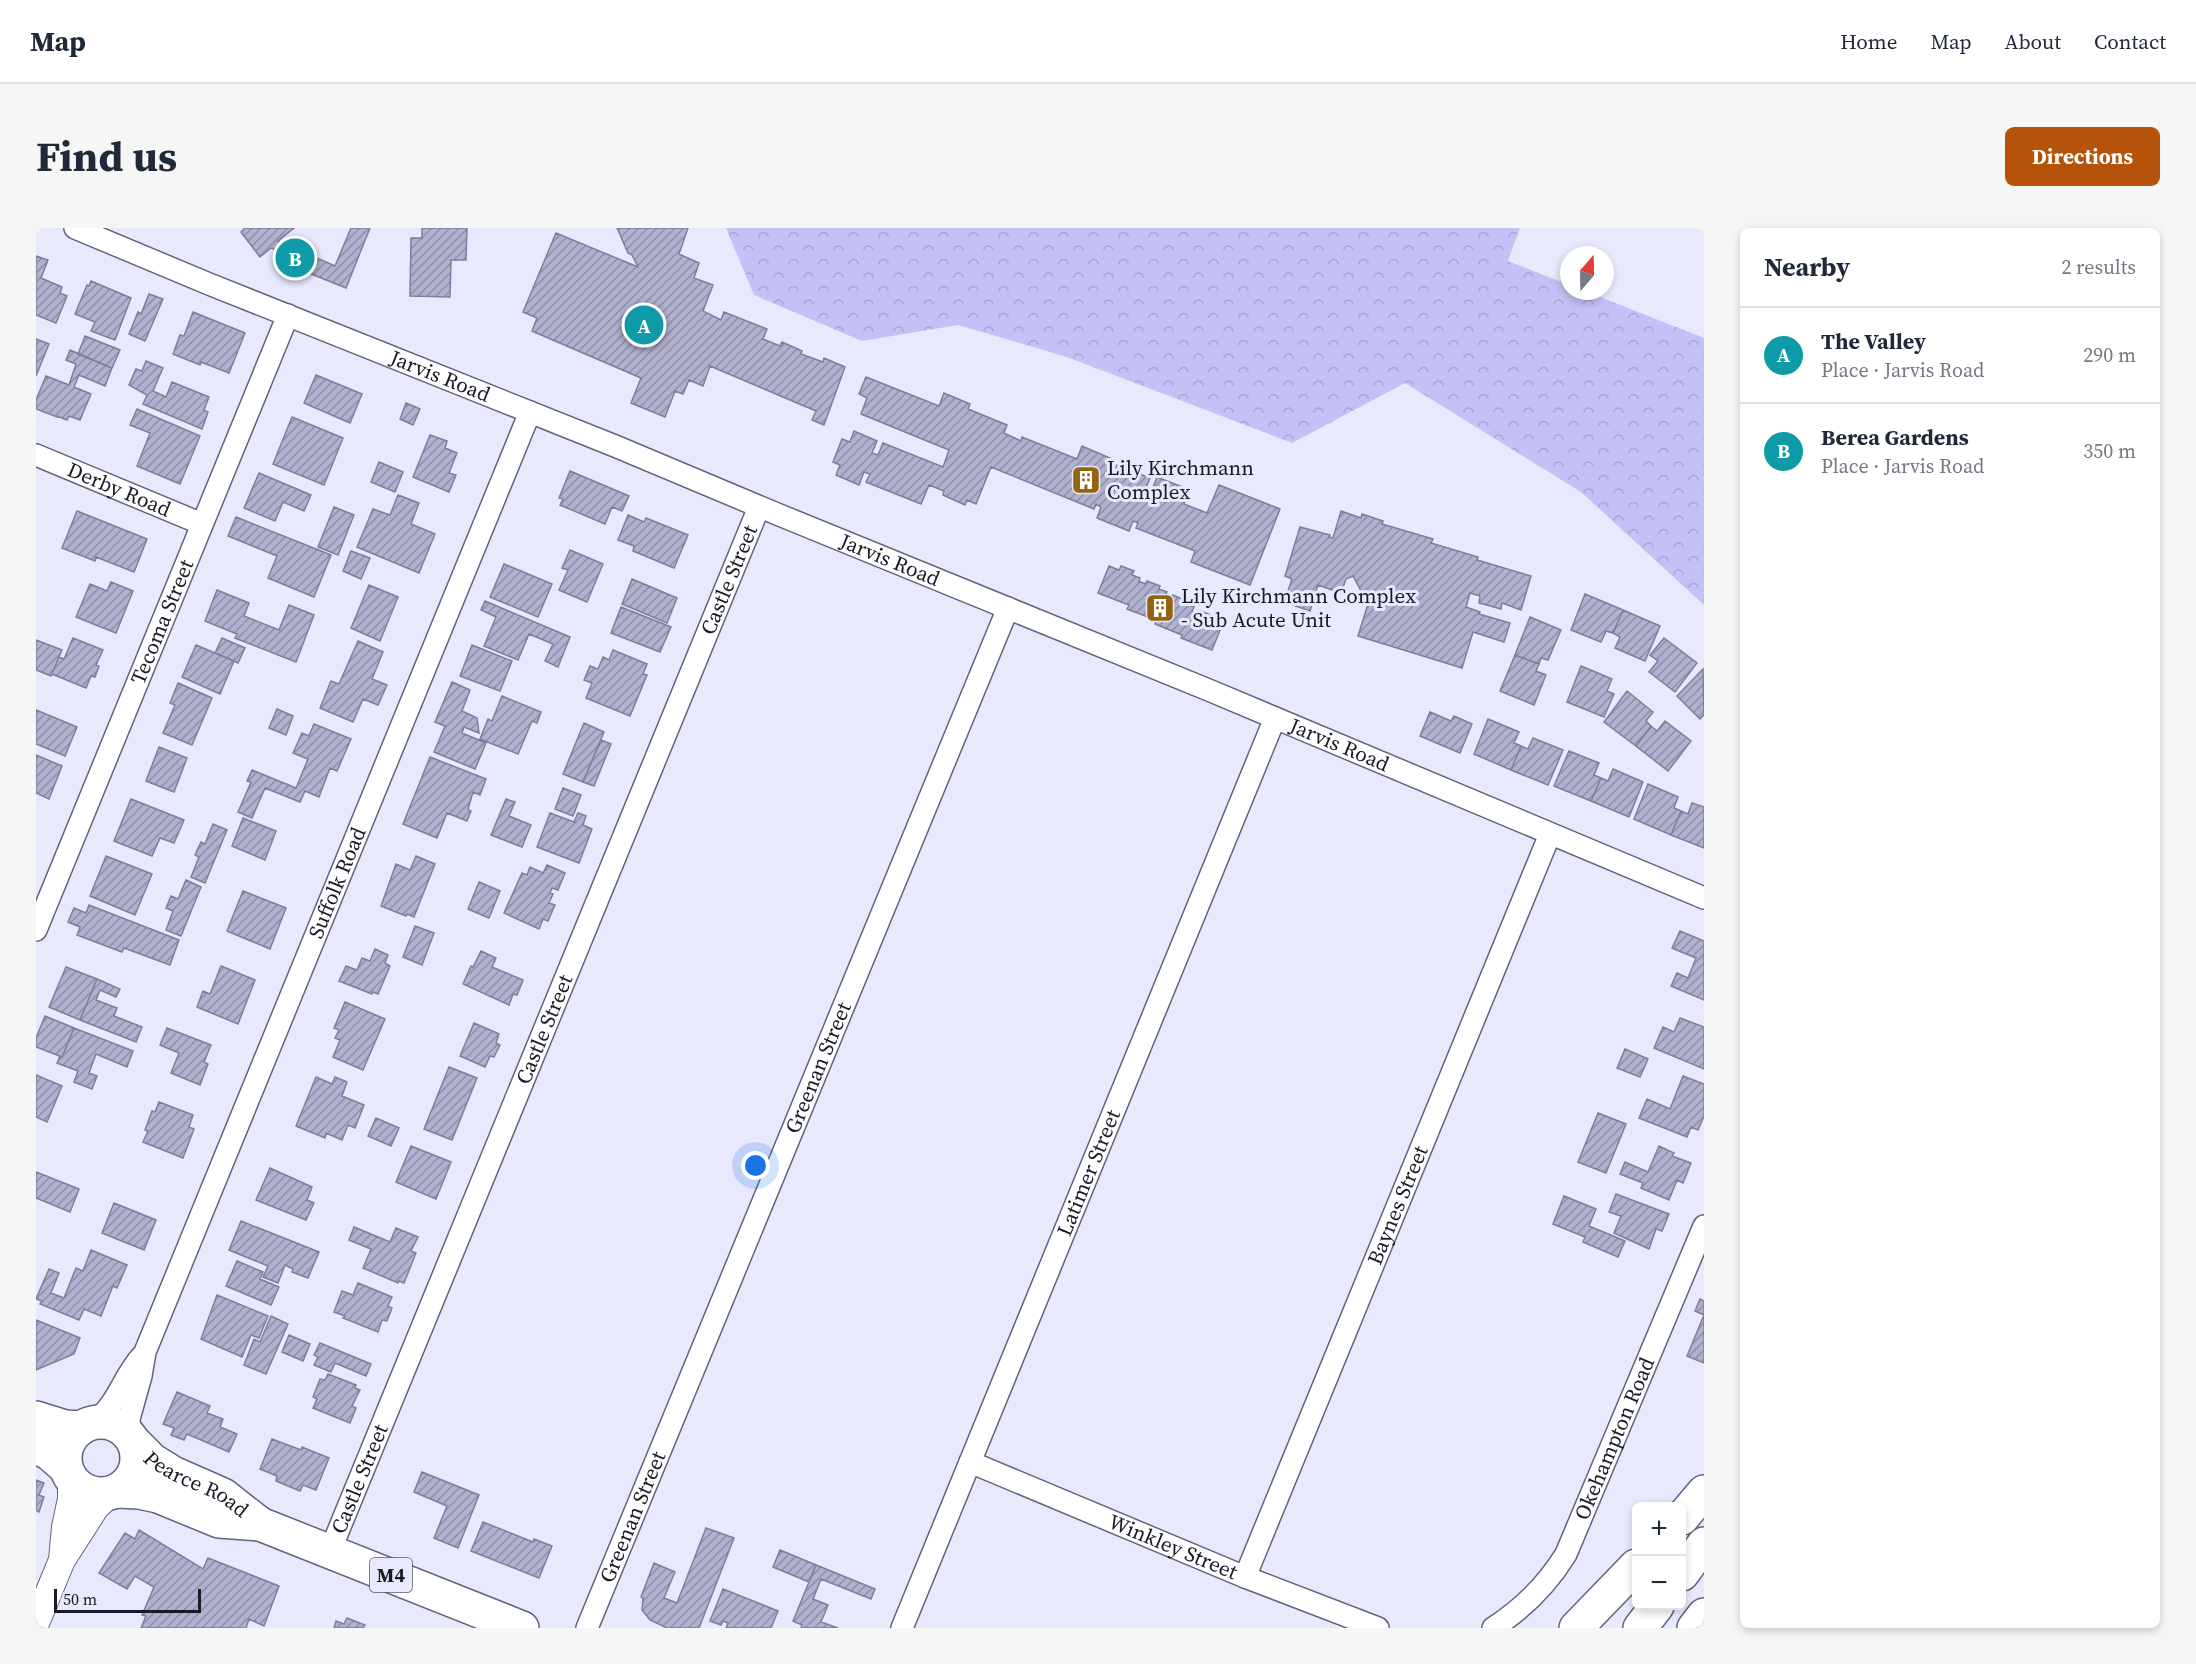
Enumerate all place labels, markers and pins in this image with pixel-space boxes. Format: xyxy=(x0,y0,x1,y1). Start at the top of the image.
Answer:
pin: B xyxy=(276,236,314,280)
pin: A xyxy=(624,302,664,348)
place label: Lily Kirchmann Complex xyxy=(1107,453,1254,506)
building icon: Lily Kirchmann Complex xyxy=(1070,464,1102,496)
place label: Lily Kirchmann Complex - Sub Acute Unit xyxy=(1181,581,1416,634)
building icon: Lily Kirchmann Complex - Sub Acute Unit xyxy=(1144,592,1176,624)

